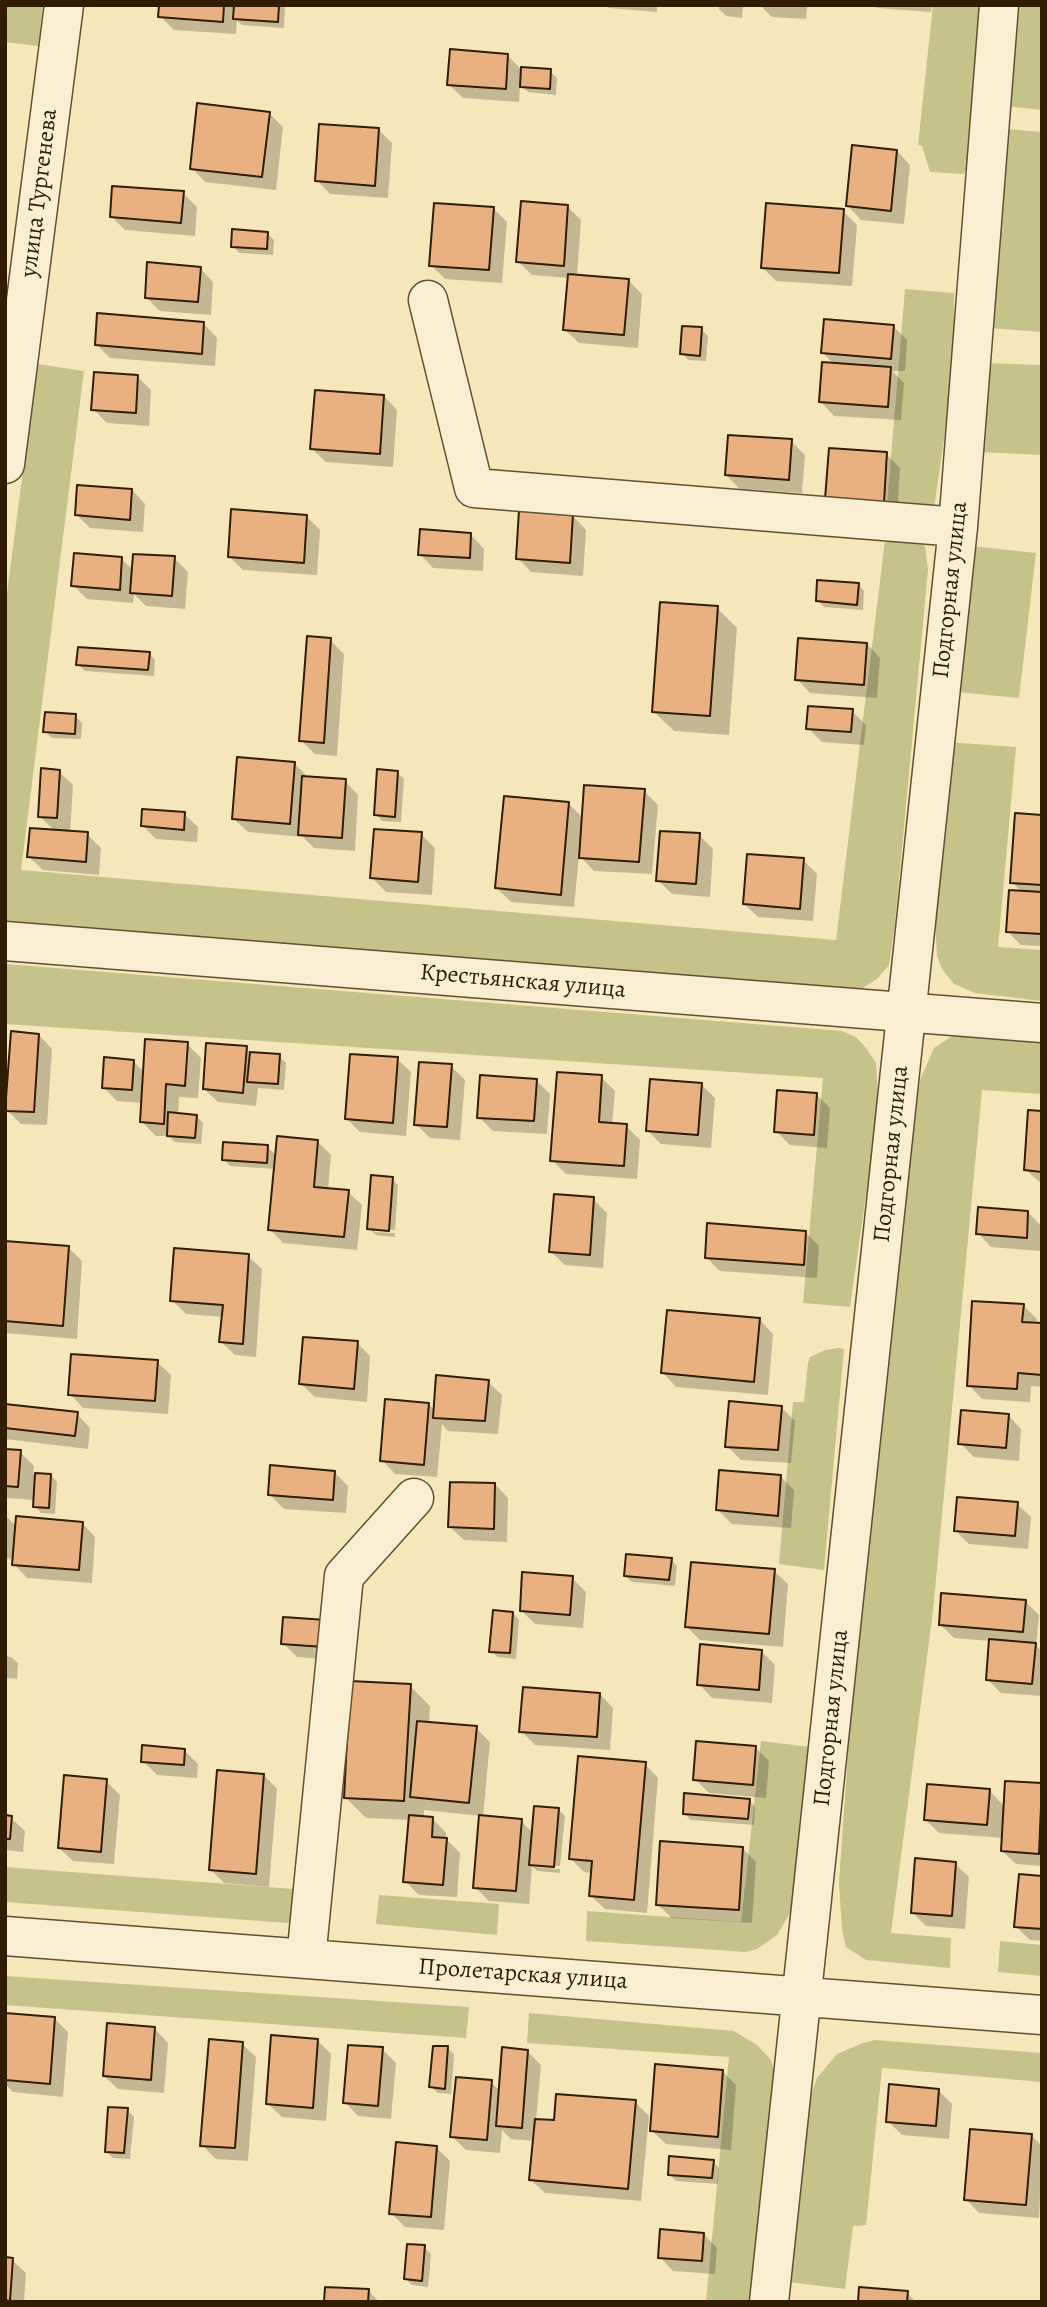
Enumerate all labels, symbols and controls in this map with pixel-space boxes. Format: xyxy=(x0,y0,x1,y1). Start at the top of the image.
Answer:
street label: улица Тургенева xyxy=(15,107,65,279)
street label: Подгорная улица xyxy=(927,500,975,680)
street label: Крестьянская улица xyxy=(419,959,627,1005)
street label: Подгорная улица xyxy=(868,1064,916,1244)
street label: Подгорная улица xyxy=(808,1628,856,1808)
street label: Пролетарская улица xyxy=(417,1953,629,1997)

